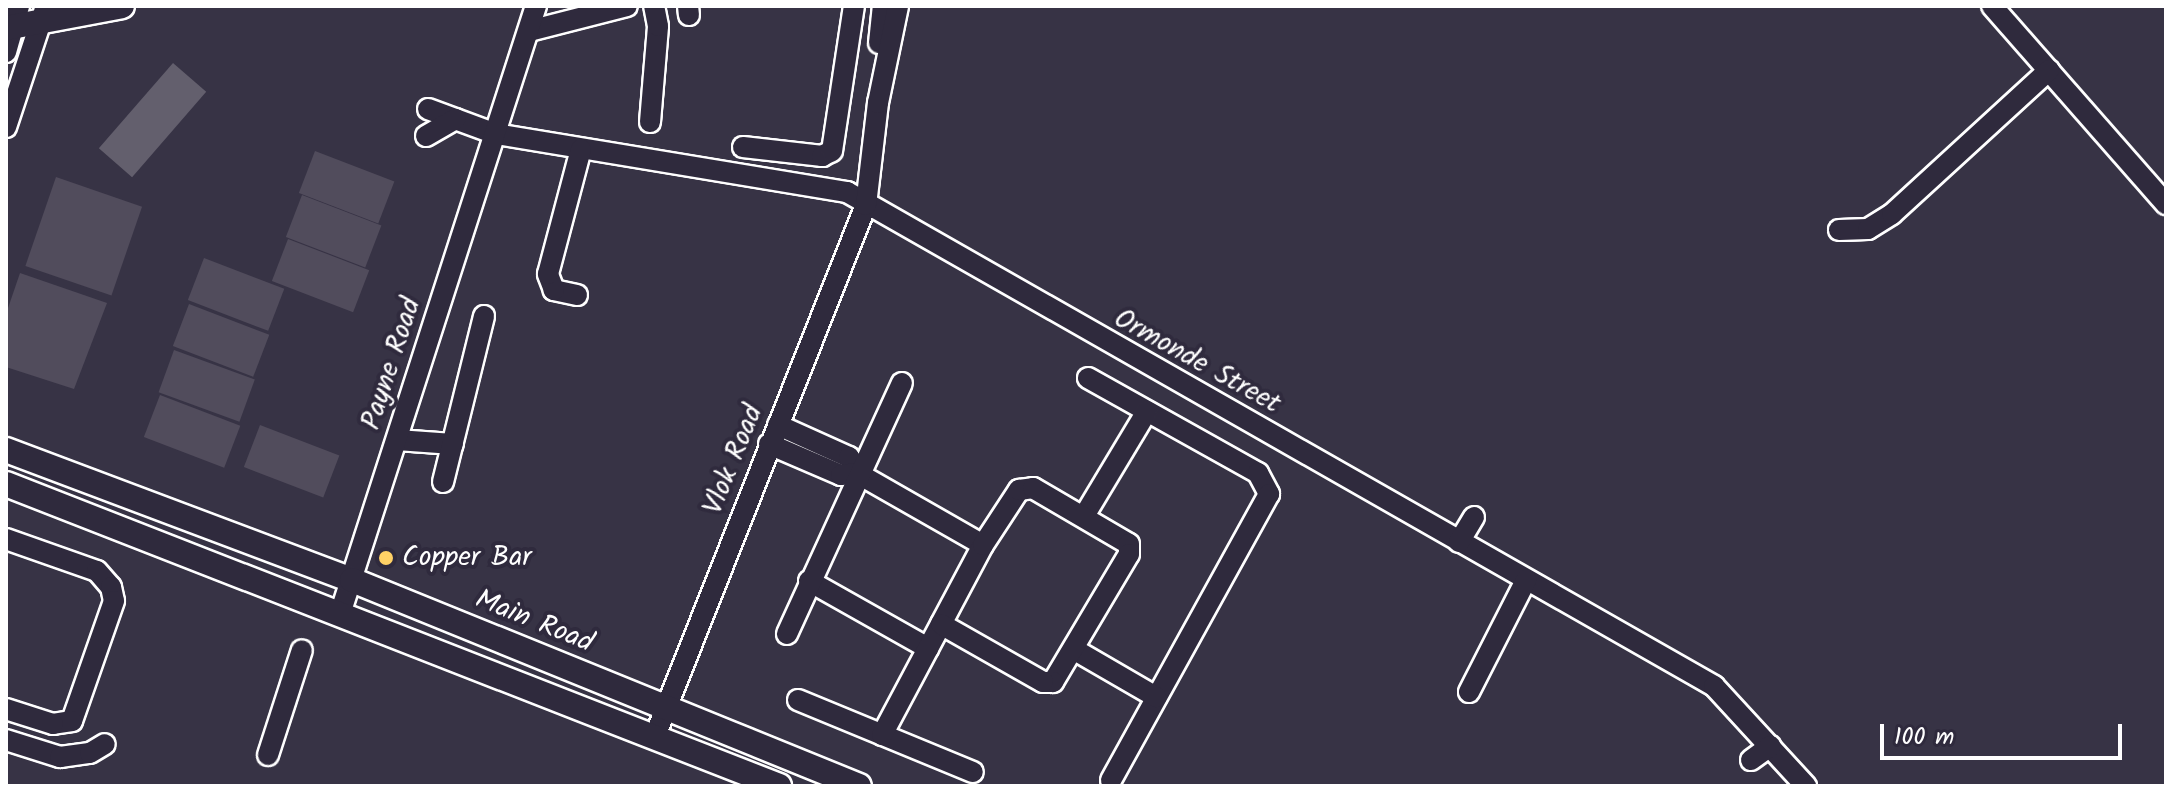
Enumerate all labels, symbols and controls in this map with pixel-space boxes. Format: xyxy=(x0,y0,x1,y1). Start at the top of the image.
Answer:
street label: Payne Road xyxy=(355,294,429,434)
street label: Ormonde Street xyxy=(1108,302,1286,422)
street label: Vlok Road xyxy=(697,400,771,520)
place label: Copper Bar xyxy=(402,541,532,575)
marker: Copper Bar xyxy=(377,549,395,567)
street label: Main Road xyxy=(470,583,598,661)
scale bar xyxy=(1884,708,2126,758)
text: 100 m xyxy=(1894,718,1954,757)

